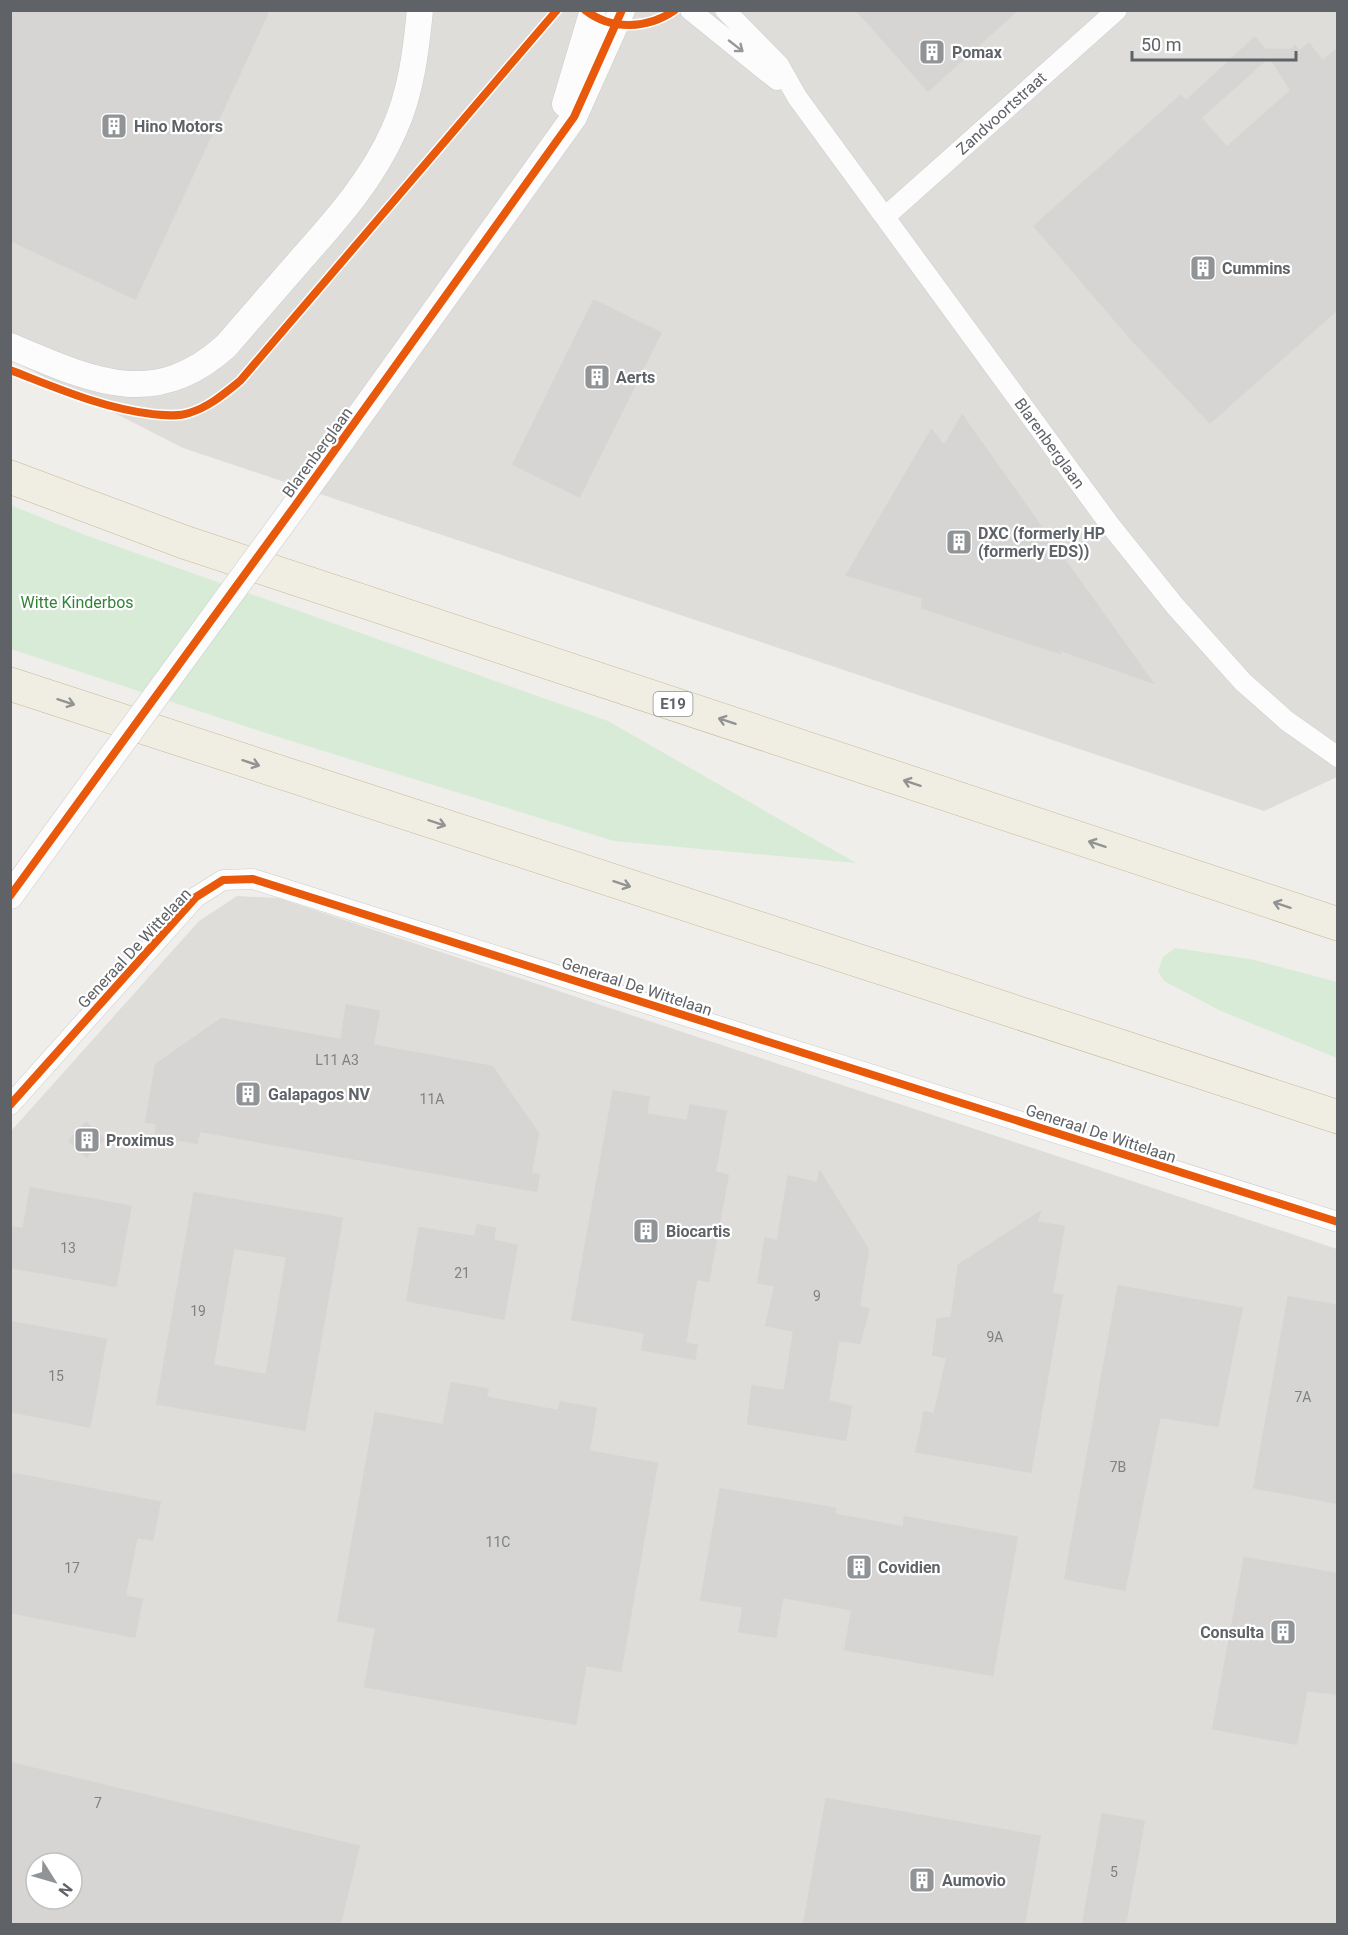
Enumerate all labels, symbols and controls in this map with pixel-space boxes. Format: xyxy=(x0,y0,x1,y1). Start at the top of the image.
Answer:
scale bar xyxy=(1132,24,1296,62)
text: 50 m xyxy=(1141,34,1181,55)
building icon: Pomax xyxy=(917,37,947,67)
one-way arrow xyxy=(728,40,744,53)
place label: Pomax xyxy=(952,43,1003,62)
street label: Zandvoortstraat xyxy=(952,68,1050,159)
building icon: Hino Motors xyxy=(99,111,129,141)
place label: Hino Motors xyxy=(134,117,223,136)
building icon: Cummins xyxy=(1188,253,1218,283)
place label: Cummins xyxy=(1222,259,1291,278)
building icon: Aerts xyxy=(582,362,612,392)
place label: Aerts xyxy=(616,368,655,387)
street label: Blarenberglaan xyxy=(1010,394,1089,492)
street label: Blarenberglaan xyxy=(278,403,357,501)
place label: DXC (formerly HP (formerly EDS)) xyxy=(978,524,1105,561)
building icon: DXC (formerly HP (formerly EDS)) xyxy=(944,527,974,557)
park label: Witte Kinderbos xyxy=(20,593,134,612)
road number: E19 xyxy=(654,692,692,716)
one-way arrow xyxy=(56,697,75,708)
one-way arrow xyxy=(718,715,737,726)
one-way arrow xyxy=(242,758,260,769)
one-way arrow xyxy=(903,776,922,787)
one-way arrow xyxy=(427,818,446,829)
one-way arrow xyxy=(1088,838,1107,849)
one-way arrow xyxy=(612,879,631,890)
street label: Generaal De Wittelaan xyxy=(74,884,195,1012)
one-way arrow xyxy=(1273,899,1292,910)
street label: Generaal De Wittelaan xyxy=(559,953,715,1020)
house number: L11 A3 xyxy=(315,1052,359,1068)
building icon: Galapagos NV xyxy=(233,1079,263,1109)
place label: Galapagos NV xyxy=(268,1085,370,1104)
house number: 11A xyxy=(420,1091,444,1107)
street label: Generaal De Wittelaan xyxy=(1023,1100,1179,1167)
building icon: Proximus xyxy=(72,1125,102,1155)
place label: Proximus xyxy=(106,1131,174,1150)
building icon: Biocartis xyxy=(631,1216,661,1246)
place label: Biocartis xyxy=(666,1222,731,1241)
house number: 13 xyxy=(60,1240,76,1256)
house number: 21 xyxy=(454,1265,470,1281)
house number: 9 xyxy=(813,1288,821,1304)
house number: 19 xyxy=(190,1303,206,1319)
house number: 9A xyxy=(986,1329,1004,1345)
house number: 15 xyxy=(48,1368,64,1384)
house number: 7A xyxy=(1294,1389,1312,1405)
house number: 7B xyxy=(1110,1459,1126,1475)
house number: 11C xyxy=(486,1534,510,1550)
building icon: Covidien xyxy=(844,1552,874,1582)
place label: Covidien xyxy=(878,1558,941,1577)
house number: 17 xyxy=(64,1560,80,1576)
building icon: Consulta xyxy=(1268,1617,1298,1647)
place label: Consulta xyxy=(1200,1623,1264,1642)
house number: 7 xyxy=(94,1795,102,1811)
north arrow xyxy=(24,1851,84,1911)
house number: 5 xyxy=(1110,1864,1118,1880)
building icon: Aumovio xyxy=(907,1865,937,1895)
place label: Aumovio xyxy=(942,1871,1006,1890)
text: N xyxy=(55,1879,77,1900)

